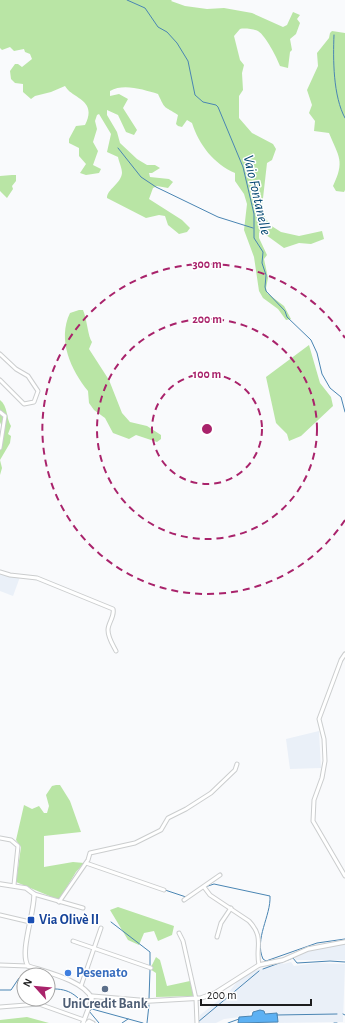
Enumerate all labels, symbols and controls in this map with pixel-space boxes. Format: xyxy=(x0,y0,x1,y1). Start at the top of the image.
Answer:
water label: Vaio Fontanelle xyxy=(241,154,274,237)
text: 300 m xyxy=(192,258,222,270)
text: 200 m xyxy=(192,313,222,325)
text: 100 m xyxy=(193,368,221,380)
centre of rings xyxy=(200,422,214,436)
place label: Via Olivè II xyxy=(39,913,99,927)
marker: Via Olivè II xyxy=(26,915,36,925)
place label: Pesenato xyxy=(76,966,128,980)
north arrow xyxy=(16,967,56,1007)
marker: Pesenato xyxy=(63,968,73,978)
text: N xyxy=(21,977,34,989)
scale bar xyxy=(201,981,311,1007)
marker: UniCredit Bank xyxy=(100,984,110,994)
text: 200 m xyxy=(207,989,237,1001)
place label: UniCredit Bank xyxy=(62,997,148,1011)

